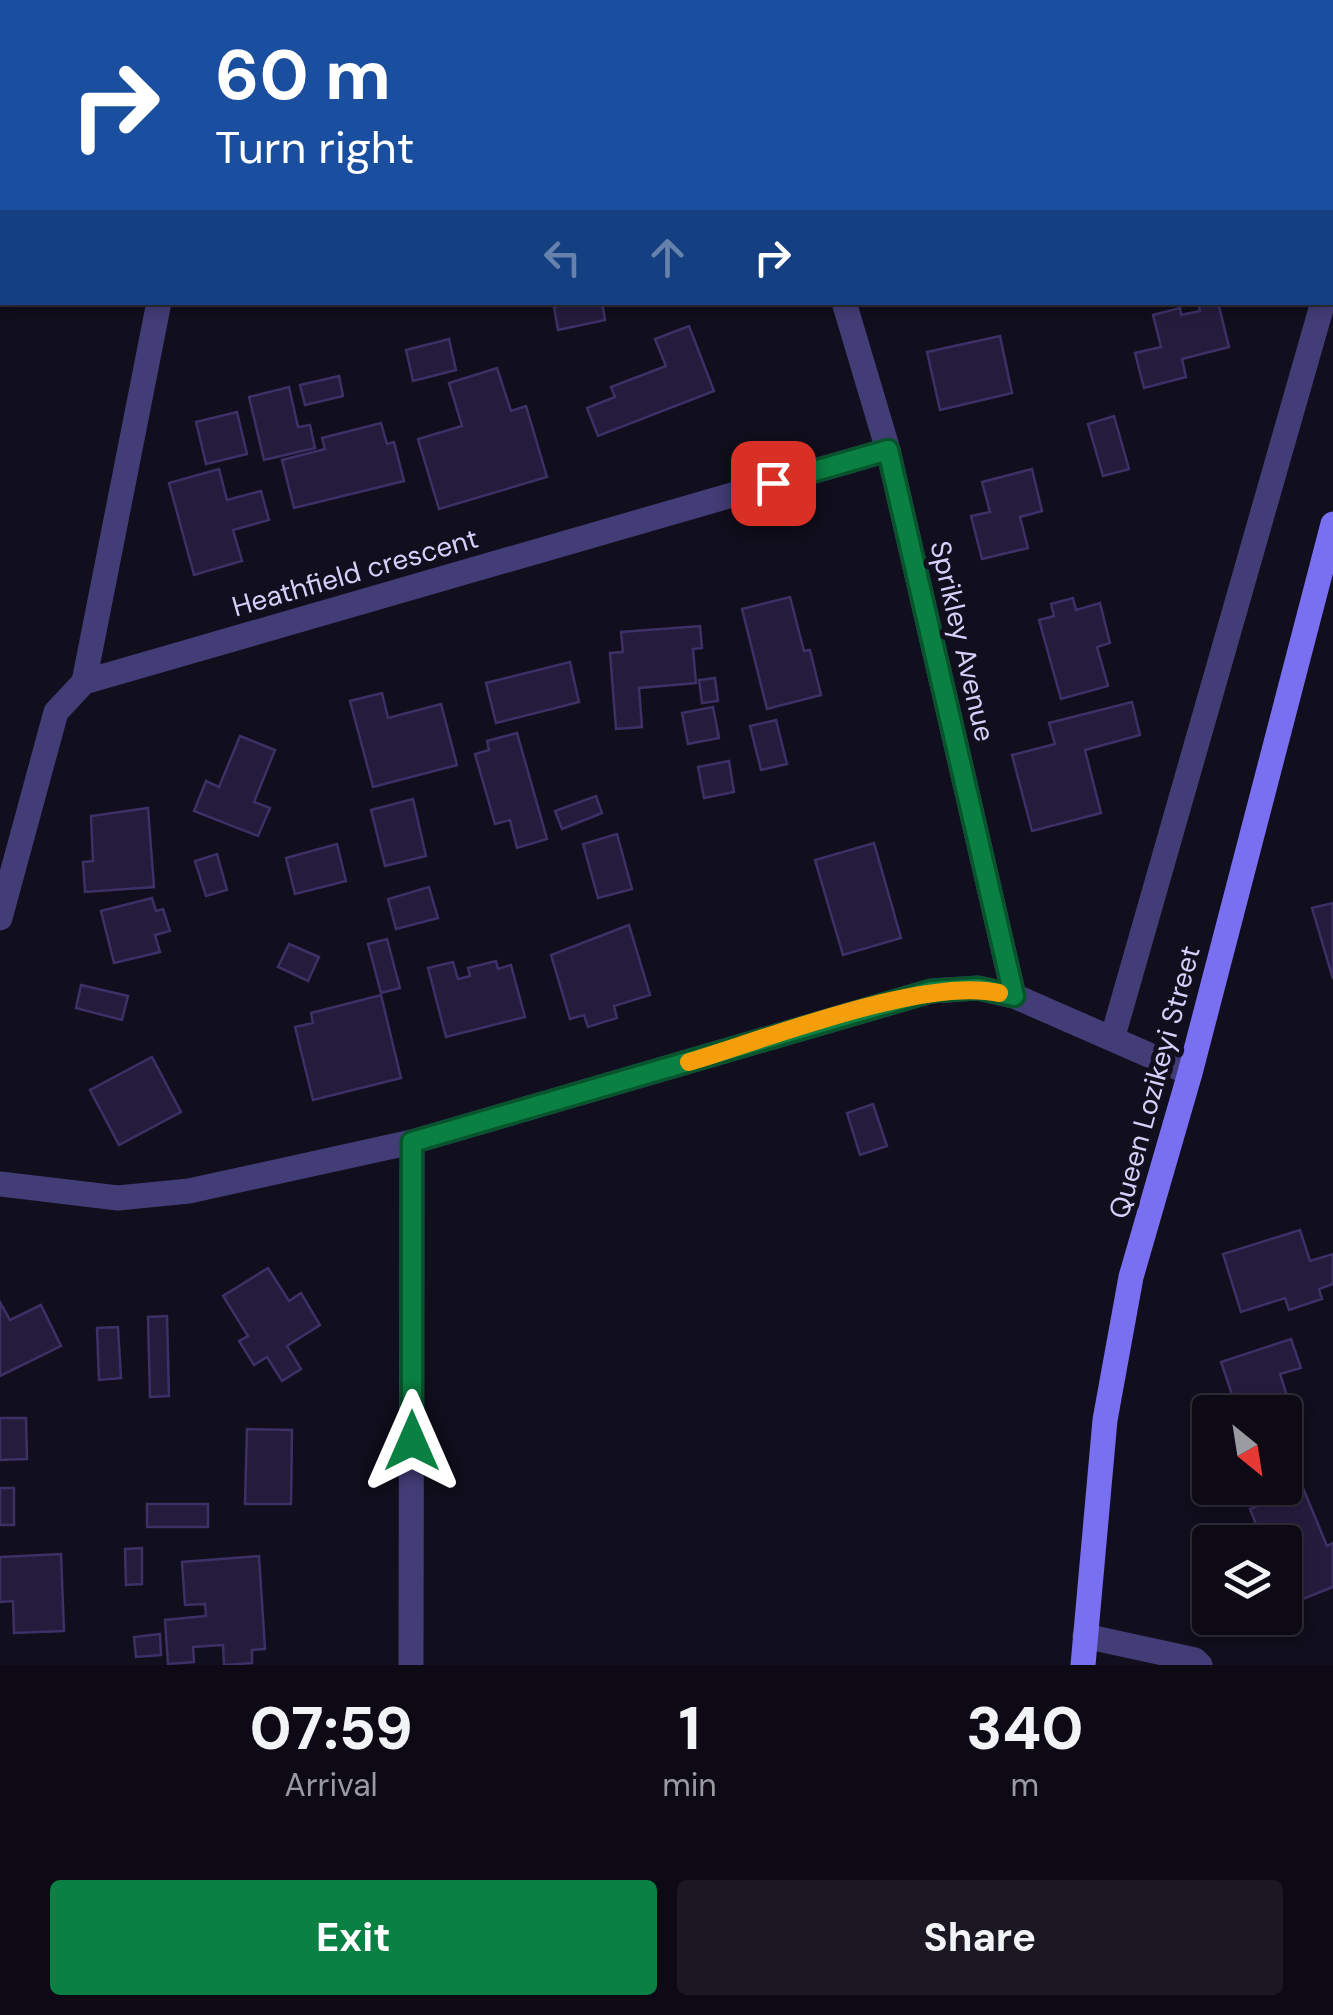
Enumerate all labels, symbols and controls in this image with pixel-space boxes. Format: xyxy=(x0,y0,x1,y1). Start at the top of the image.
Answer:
text: 60 m xyxy=(215,30,391,121)
icon: right xyxy=(50,40,180,170)
text: Turn right xyxy=(215,118,414,177)
icon: left xyxy=(535,230,590,285)
icon: ahead xyxy=(640,230,695,285)
icon: right xyxy=(745,230,800,285)
pin xyxy=(731,441,816,526)
icon: arrive xyxy=(746,456,801,511)
street label: Heathfield crescent xyxy=(228,520,483,625)
street label: Sprikley Avenue xyxy=(921,537,1004,745)
street label: Queen Lozikeyi Street xyxy=(1100,942,1209,1223)
position arrow xyxy=(360,1389,464,1493)
north arrow xyxy=(1192,1395,1302,1505)
map controls xyxy=(1192,1395,1302,1635)
button: layers xyxy=(1192,1525,1302,1635)
text: 07:59 xyxy=(249,1689,413,1768)
text: 1 xyxy=(679,1689,700,1768)
text: 340 xyxy=(966,1689,1084,1768)
text: Arrival xyxy=(284,1764,378,1806)
text: min xyxy=(662,1764,717,1806)
text: m xyxy=(1011,1764,1039,1806)
button: Exit xyxy=(50,1880,657,1995)
button: Share xyxy=(677,1880,1283,1995)

